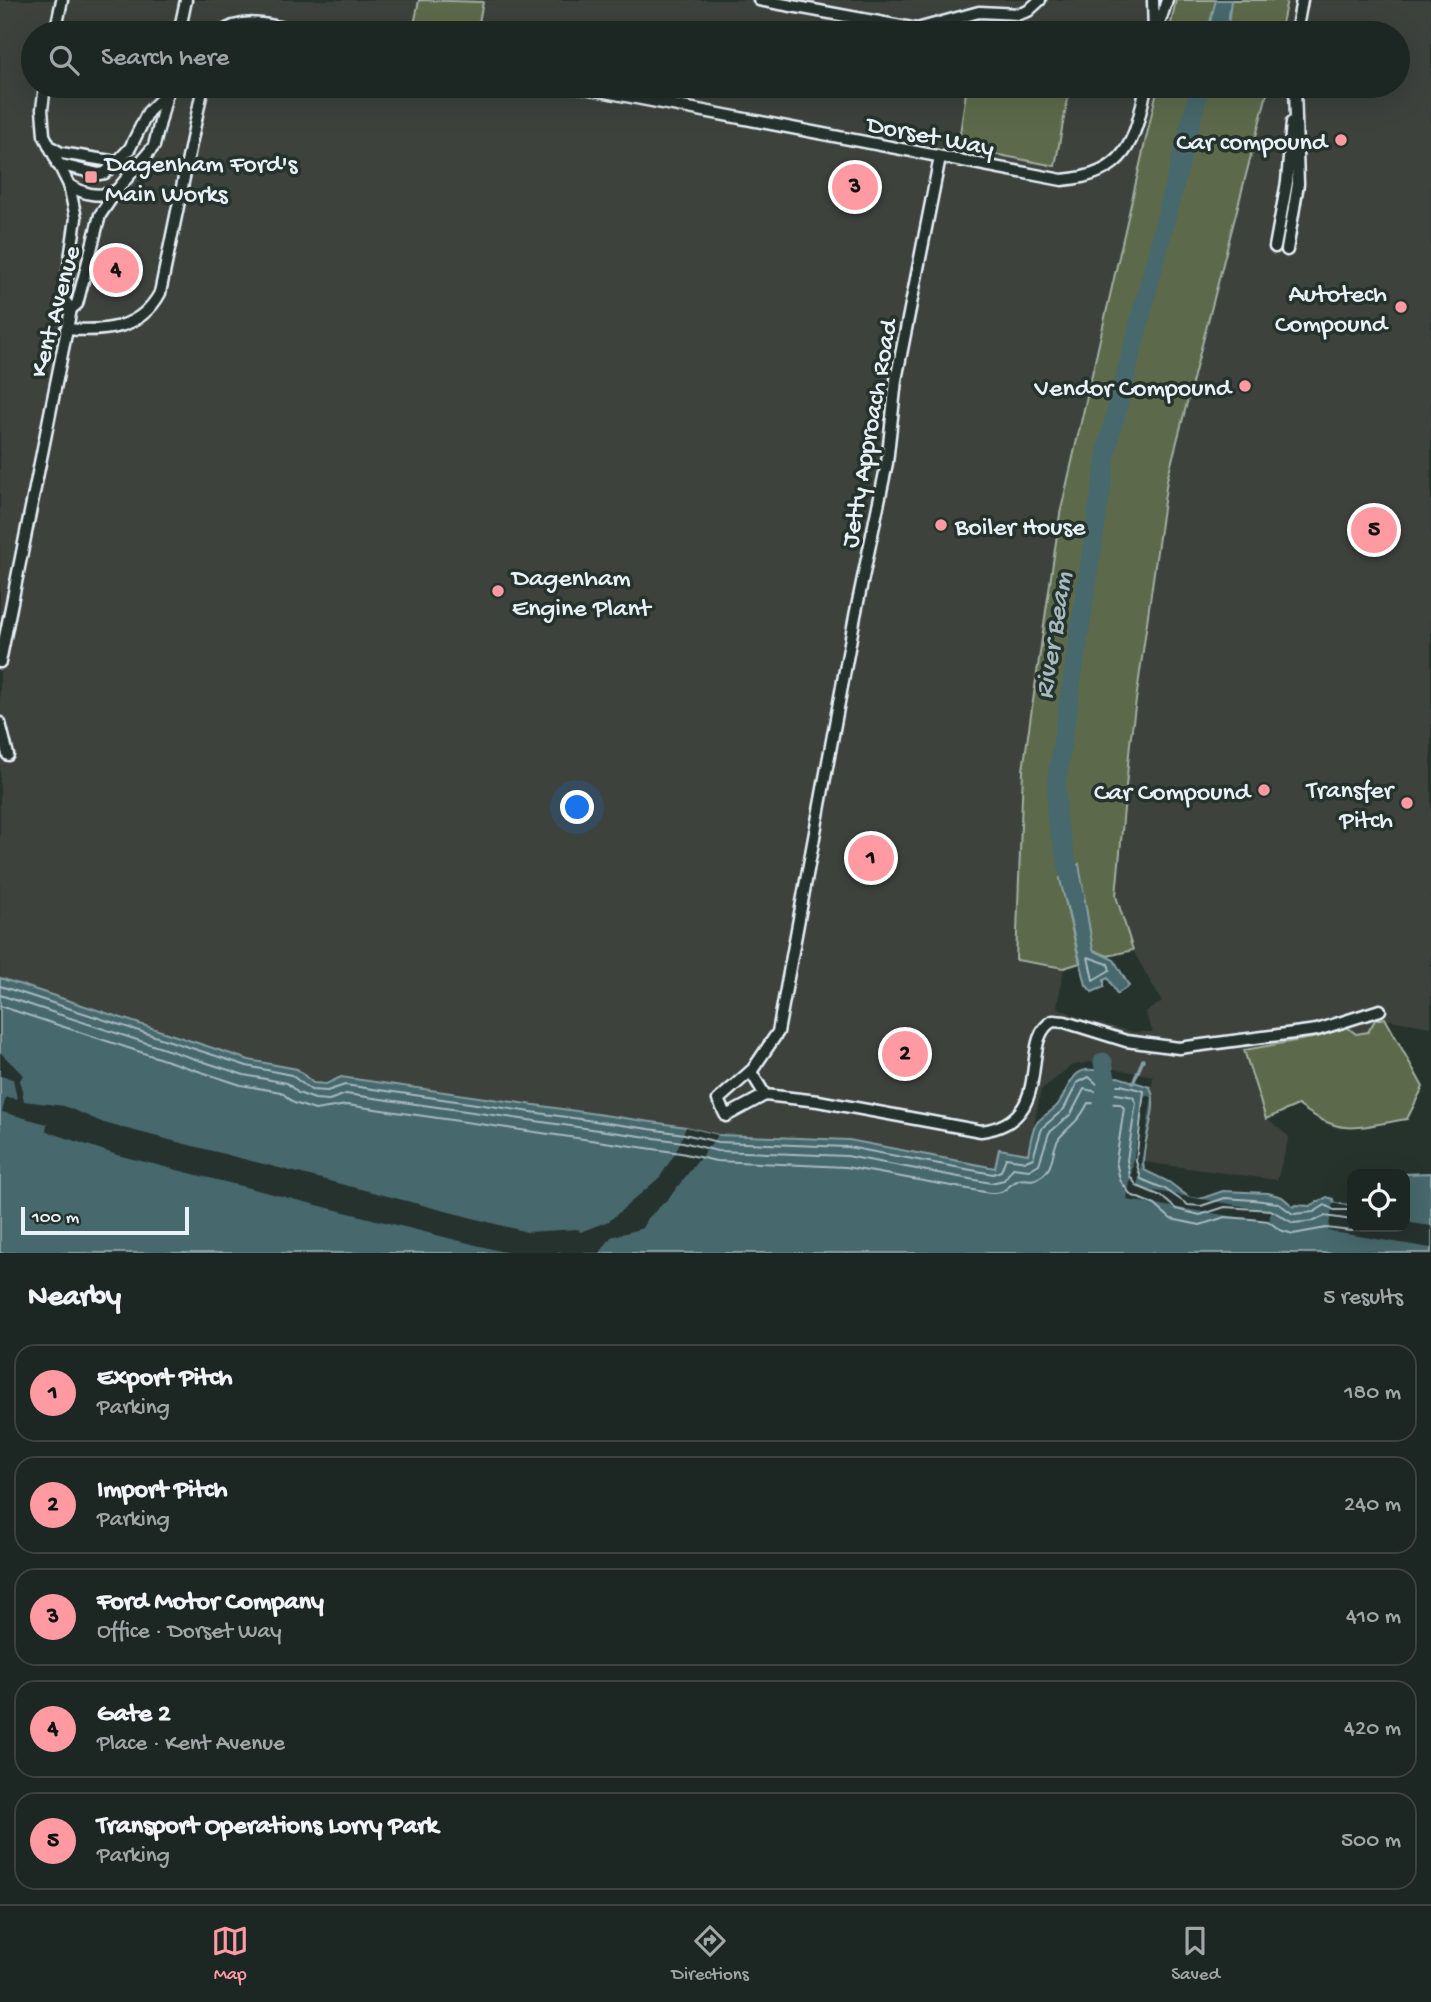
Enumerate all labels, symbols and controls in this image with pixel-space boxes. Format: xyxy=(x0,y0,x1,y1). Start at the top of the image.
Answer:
search box xyxy=(21,21,1410,98)
icon: search xyxy=(45,41,83,79)
text: Search here xyxy=(101,44,229,75)
street label: Dorset Way xyxy=(862,111,996,166)
place label: Car compound xyxy=(1176,129,1329,160)
marker: Car compound xyxy=(1333,132,1349,148)
place label: Dagenham Ford's Main Works xyxy=(103,151,299,212)
pin: 3 xyxy=(832,161,878,213)
marker: Dagenham Ford's Main Works xyxy=(83,169,99,185)
street label: Kent Avenue xyxy=(25,242,90,381)
pin: 4 xyxy=(93,244,139,296)
place label: Autotech Compound xyxy=(1275,281,1389,342)
marker: Autotech Compound xyxy=(1393,299,1409,315)
street label: Jetty Approach Road xyxy=(836,316,907,550)
place label: Vendor Compound xyxy=(1034,375,1233,406)
marker: Vendor Compound xyxy=(1237,378,1253,394)
pin: 5 xyxy=(1351,504,1397,556)
place label: Boiler House xyxy=(954,514,1086,545)
marker: Boiler House xyxy=(933,517,949,533)
place label: Dagenham Engine Plant xyxy=(510,565,653,626)
water label: River Beam xyxy=(1029,570,1082,702)
marker: Dagenham Engine Plant xyxy=(490,583,506,599)
place label: Transfer Pitch xyxy=(1305,777,1396,838)
place label: Car Compound xyxy=(1094,779,1252,810)
marker: Car Compound xyxy=(1256,782,1272,798)
your location xyxy=(560,790,594,824)
marker: Transfer Pitch xyxy=(1399,795,1415,811)
pin: 1 xyxy=(848,832,894,884)
pin: 2 xyxy=(882,1028,928,1080)
map controls xyxy=(1347,1169,1410,1232)
button: locate xyxy=(1347,1169,1410,1232)
scale bar xyxy=(21,1204,189,1236)
text: 100 m xyxy=(32,1207,79,1230)
text: Nearby xyxy=(28,1281,121,1316)
text: 5 results xyxy=(1323,1285,1403,1312)
text: Export Pitch xyxy=(97,1364,233,1395)
text: 1 xyxy=(48,1380,58,1407)
text: 180 m xyxy=(1344,1380,1401,1407)
text: Parking xyxy=(97,1395,170,1422)
text: Import Pitch xyxy=(97,1476,227,1507)
text: 2 xyxy=(47,1492,59,1519)
text: 240 m xyxy=(1344,1492,1401,1519)
text: Parking xyxy=(97,1507,170,1534)
text: Ford Motor Company xyxy=(97,1588,324,1619)
text: 3 xyxy=(47,1604,59,1631)
text: 410 m xyxy=(1346,1604,1401,1631)
text: Office · Dorset Way xyxy=(97,1619,282,1646)
text: Gate 2 xyxy=(97,1700,171,1731)
text: 4 xyxy=(48,1716,58,1743)
text: 420 m xyxy=(1344,1716,1401,1743)
text: Place · Kent Avenue xyxy=(97,1731,285,1758)
text: Transport Operations Lorry Park xyxy=(97,1812,438,1843)
text: 5 xyxy=(47,1828,59,1855)
text: 500 m xyxy=(1341,1828,1401,1855)
text: Parking xyxy=(97,1843,170,1870)
tab: Map xyxy=(211,1922,249,1987)
tab: Directions xyxy=(672,1922,749,1987)
tab: Saved xyxy=(1171,1922,1220,1987)

